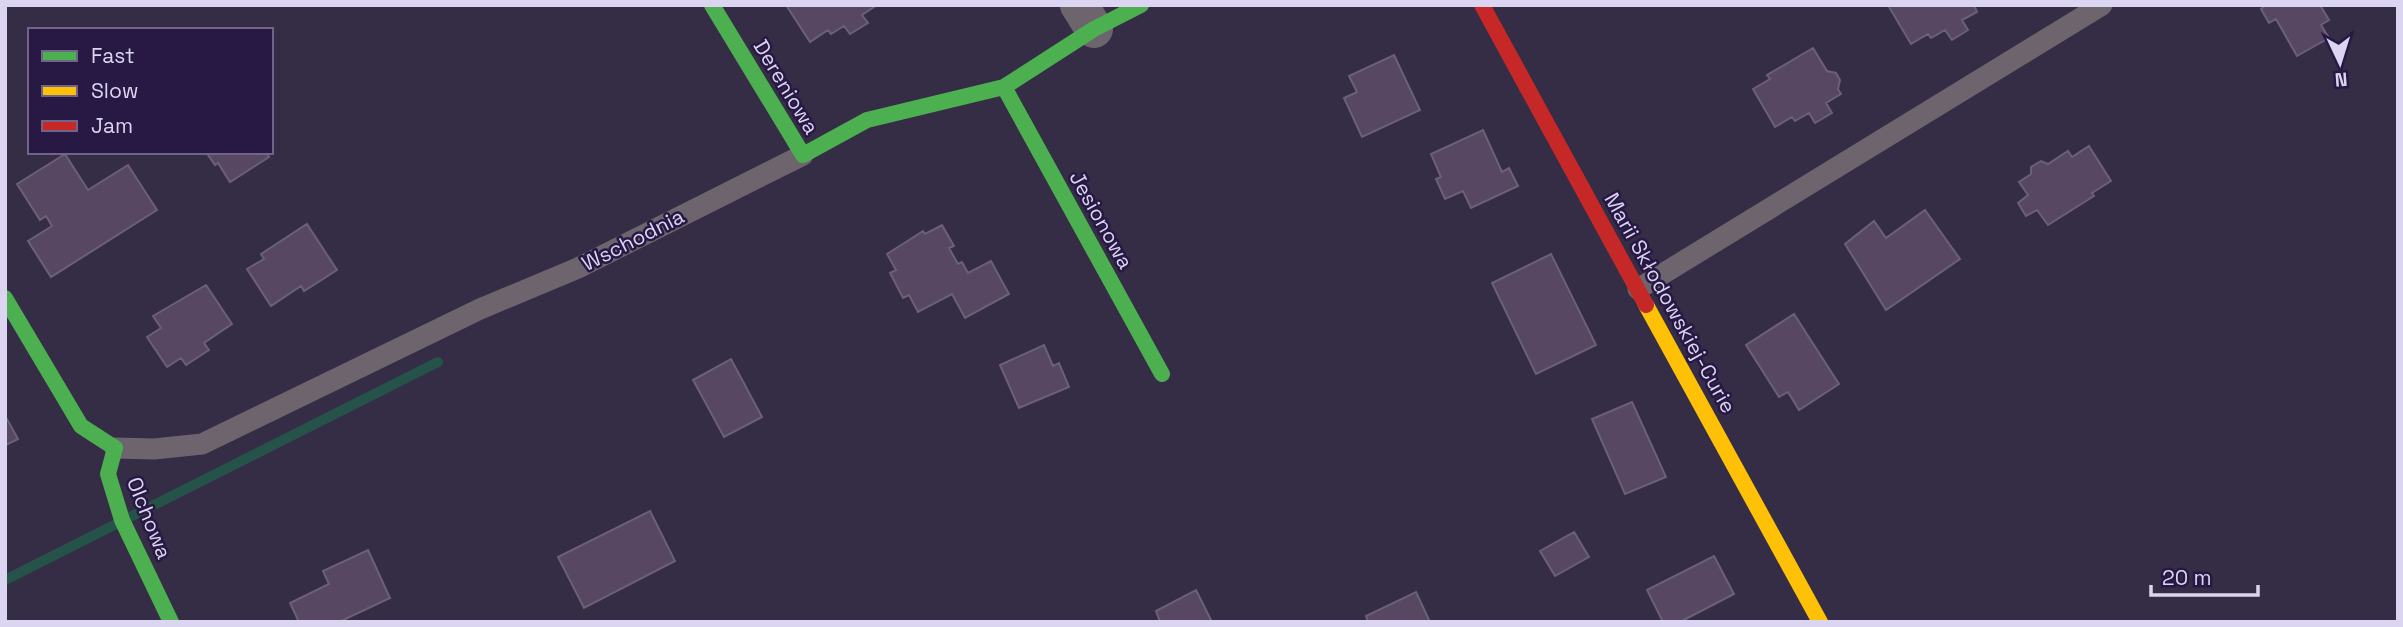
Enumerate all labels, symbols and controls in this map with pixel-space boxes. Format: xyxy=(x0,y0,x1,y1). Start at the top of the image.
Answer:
legend xyxy=(28,28,273,154)
north arrow xyxy=(2305,28,2375,98)
street label: Dereniowa xyxy=(748,34,825,139)
text: Fast xyxy=(91,42,135,69)
text: N xyxy=(2334,67,2348,92)
text: Slow xyxy=(91,77,139,104)
text: Jam xyxy=(91,112,133,139)
street label: Jesionowa xyxy=(1063,166,1139,273)
street label: Marii Skłodowskiej-Curie xyxy=(1599,188,1742,418)
street label: Wschodnia xyxy=(577,202,689,277)
street label: Olchowa xyxy=(121,473,178,563)
scale bar xyxy=(2151,554,2258,598)
text: 20 m xyxy=(2162,564,2212,591)

